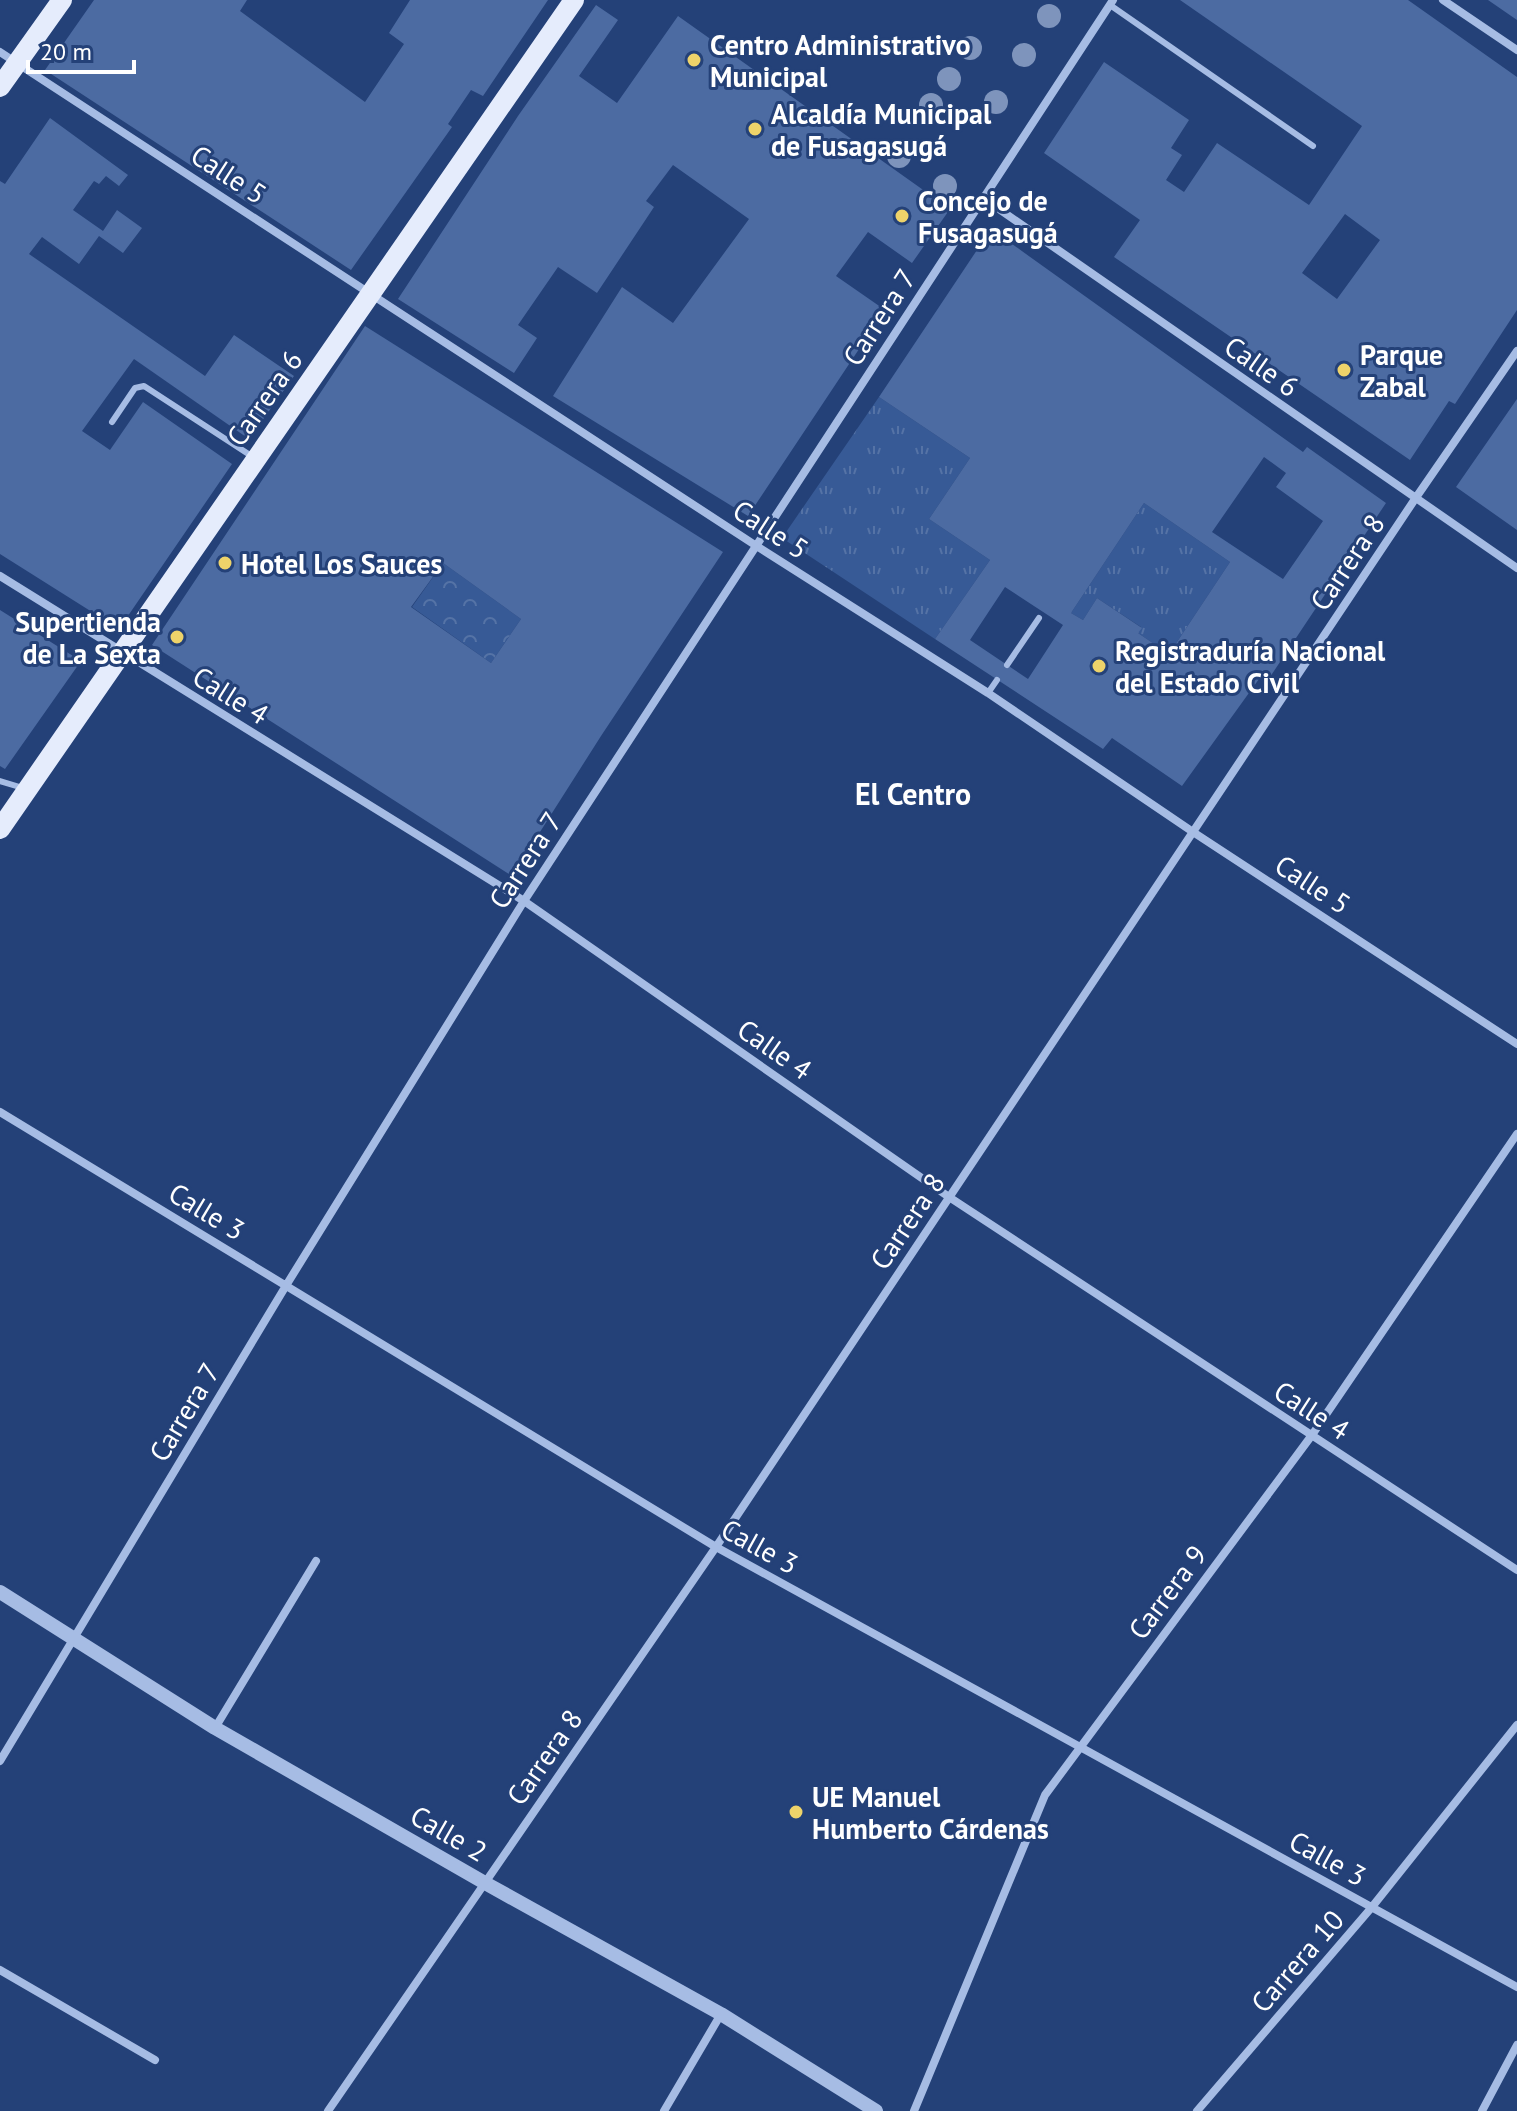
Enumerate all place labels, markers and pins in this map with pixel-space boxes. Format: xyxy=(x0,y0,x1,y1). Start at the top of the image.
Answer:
place label: Centro Administrativo Municipal xyxy=(710,26,970,95)
marker: Centro Administrativo Municipal xyxy=(685,51,703,69)
place label: Alcaldía Municipal de Fusagasugá xyxy=(771,95,992,164)
marker: Alcaldía Municipal de Fusagasugá xyxy=(746,120,764,138)
place label: Concejo de Fusagasugá xyxy=(918,182,1058,251)
marker: Concejo de Fusagasugá xyxy=(893,207,911,225)
place label: Parque Zabal xyxy=(1360,336,1443,405)
marker: Parque Zabal xyxy=(1335,361,1353,379)
place label: Hotel Los Sauces xyxy=(241,545,442,582)
marker: Hotel Los Sauces xyxy=(216,554,234,572)
place label: Supertienda de La Sexta xyxy=(15,603,161,672)
marker: Supertienda de La Sexta xyxy=(168,628,186,646)
place label: Registraduría Nacional del Estado Civil xyxy=(1115,632,1386,701)
marker: Registraduría Nacional del Estado Civil xyxy=(1090,657,1108,675)
place label: UE Manuel Humberto Cárdenas xyxy=(812,1778,1049,1847)
marker: UE Manuel Humberto Cárdenas xyxy=(787,1803,805,1821)

